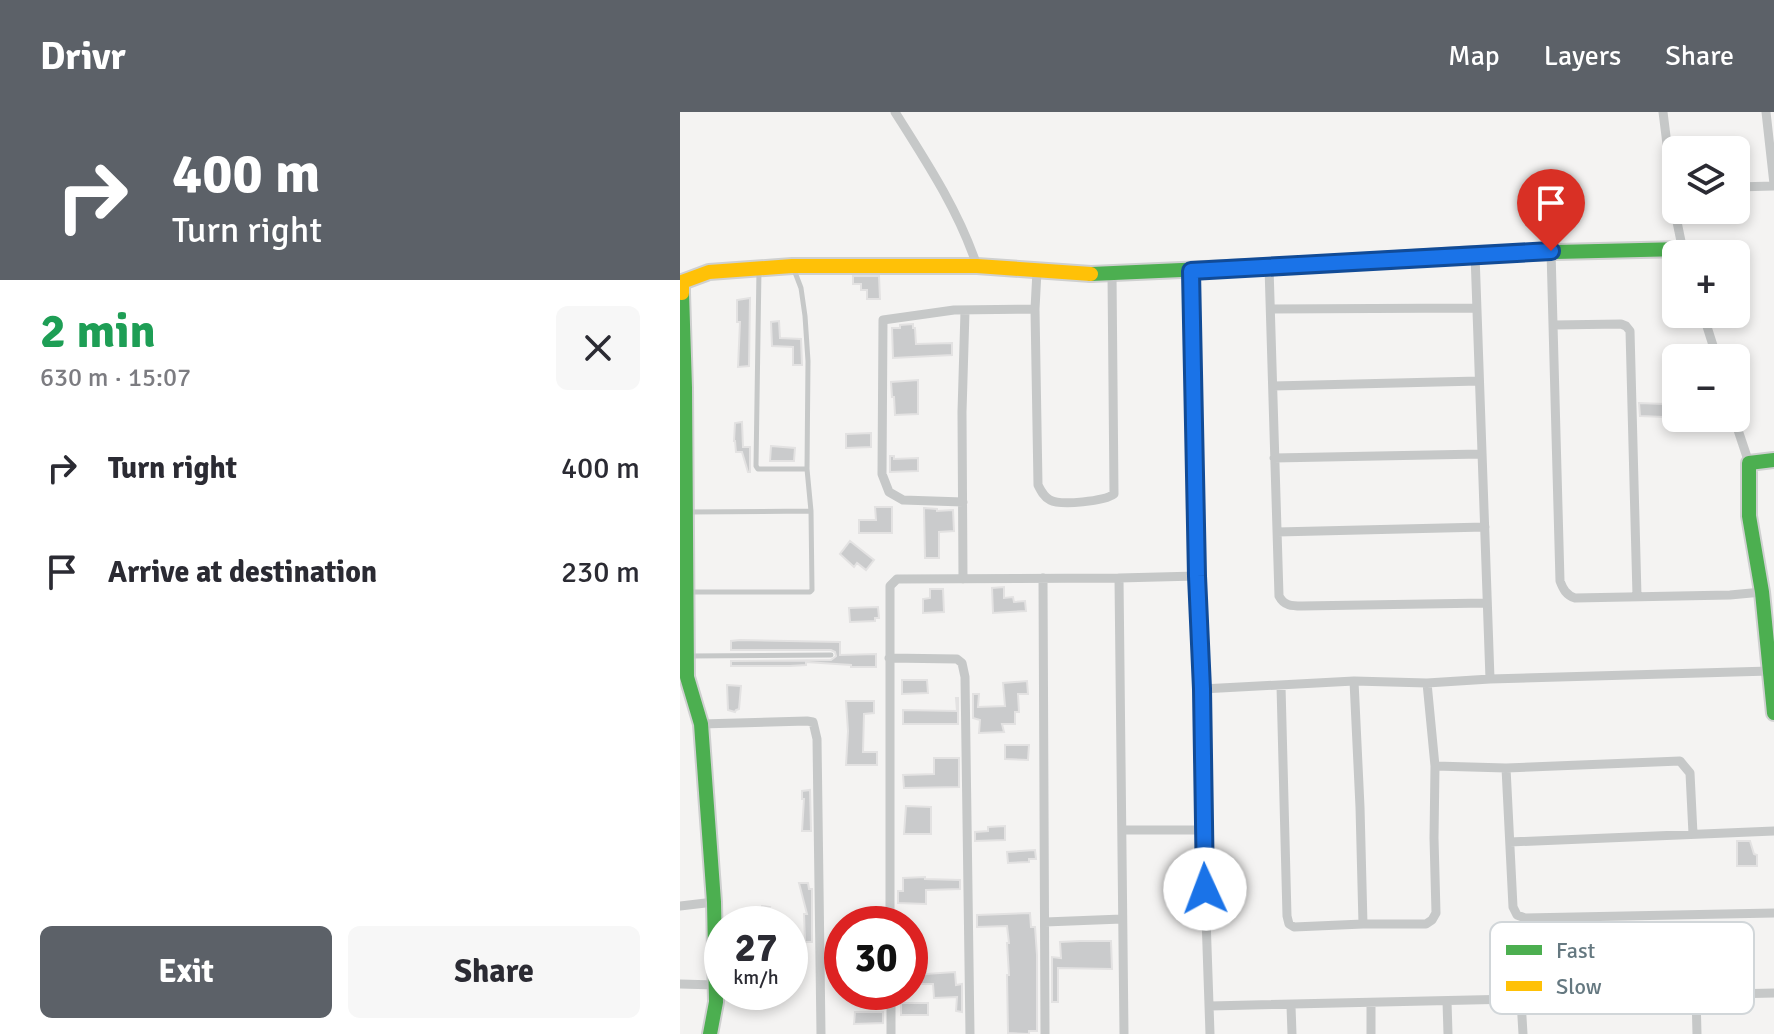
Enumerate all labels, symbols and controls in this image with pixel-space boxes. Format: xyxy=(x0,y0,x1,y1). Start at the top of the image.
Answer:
text: Drivr xyxy=(40,33,126,80)
text: Map xyxy=(1448,39,1500,73)
text: Layers xyxy=(1544,39,1621,73)
text: Share xyxy=(1665,39,1734,73)
map controls xyxy=(1662,136,1750,432)
button: layers xyxy=(1662,136,1750,224)
text: 400 m xyxy=(172,139,320,208)
icon: right xyxy=(40,144,144,248)
pin xyxy=(1517,169,1585,251)
icon: arrive xyxy=(1529,181,1573,225)
text: Turn right xyxy=(172,208,322,253)
button: + xyxy=(1662,240,1750,328)
text: 2 min xyxy=(40,302,156,361)
button: close xyxy=(556,306,640,390)
button: − xyxy=(1662,344,1750,432)
text: 630 m · 15:07 xyxy=(40,362,191,394)
icon: right xyxy=(40,446,84,490)
text: Turn right xyxy=(108,450,237,487)
text: 400 m xyxy=(561,450,640,487)
icon: arrive xyxy=(40,550,84,594)
text: Arrive at destination xyxy=(108,554,377,591)
text: 230 m xyxy=(561,554,640,591)
position arrow xyxy=(1163,847,1247,931)
speed limit sign: 30 xyxy=(824,906,928,1010)
legend xyxy=(1490,922,1754,1014)
text: 27 xyxy=(734,923,778,973)
button: Exit xyxy=(40,926,332,1018)
button: Share xyxy=(348,926,640,1018)
text: Fast xyxy=(1556,937,1596,964)
text: km/h xyxy=(733,965,779,990)
text: Slow xyxy=(1556,973,1602,1000)

